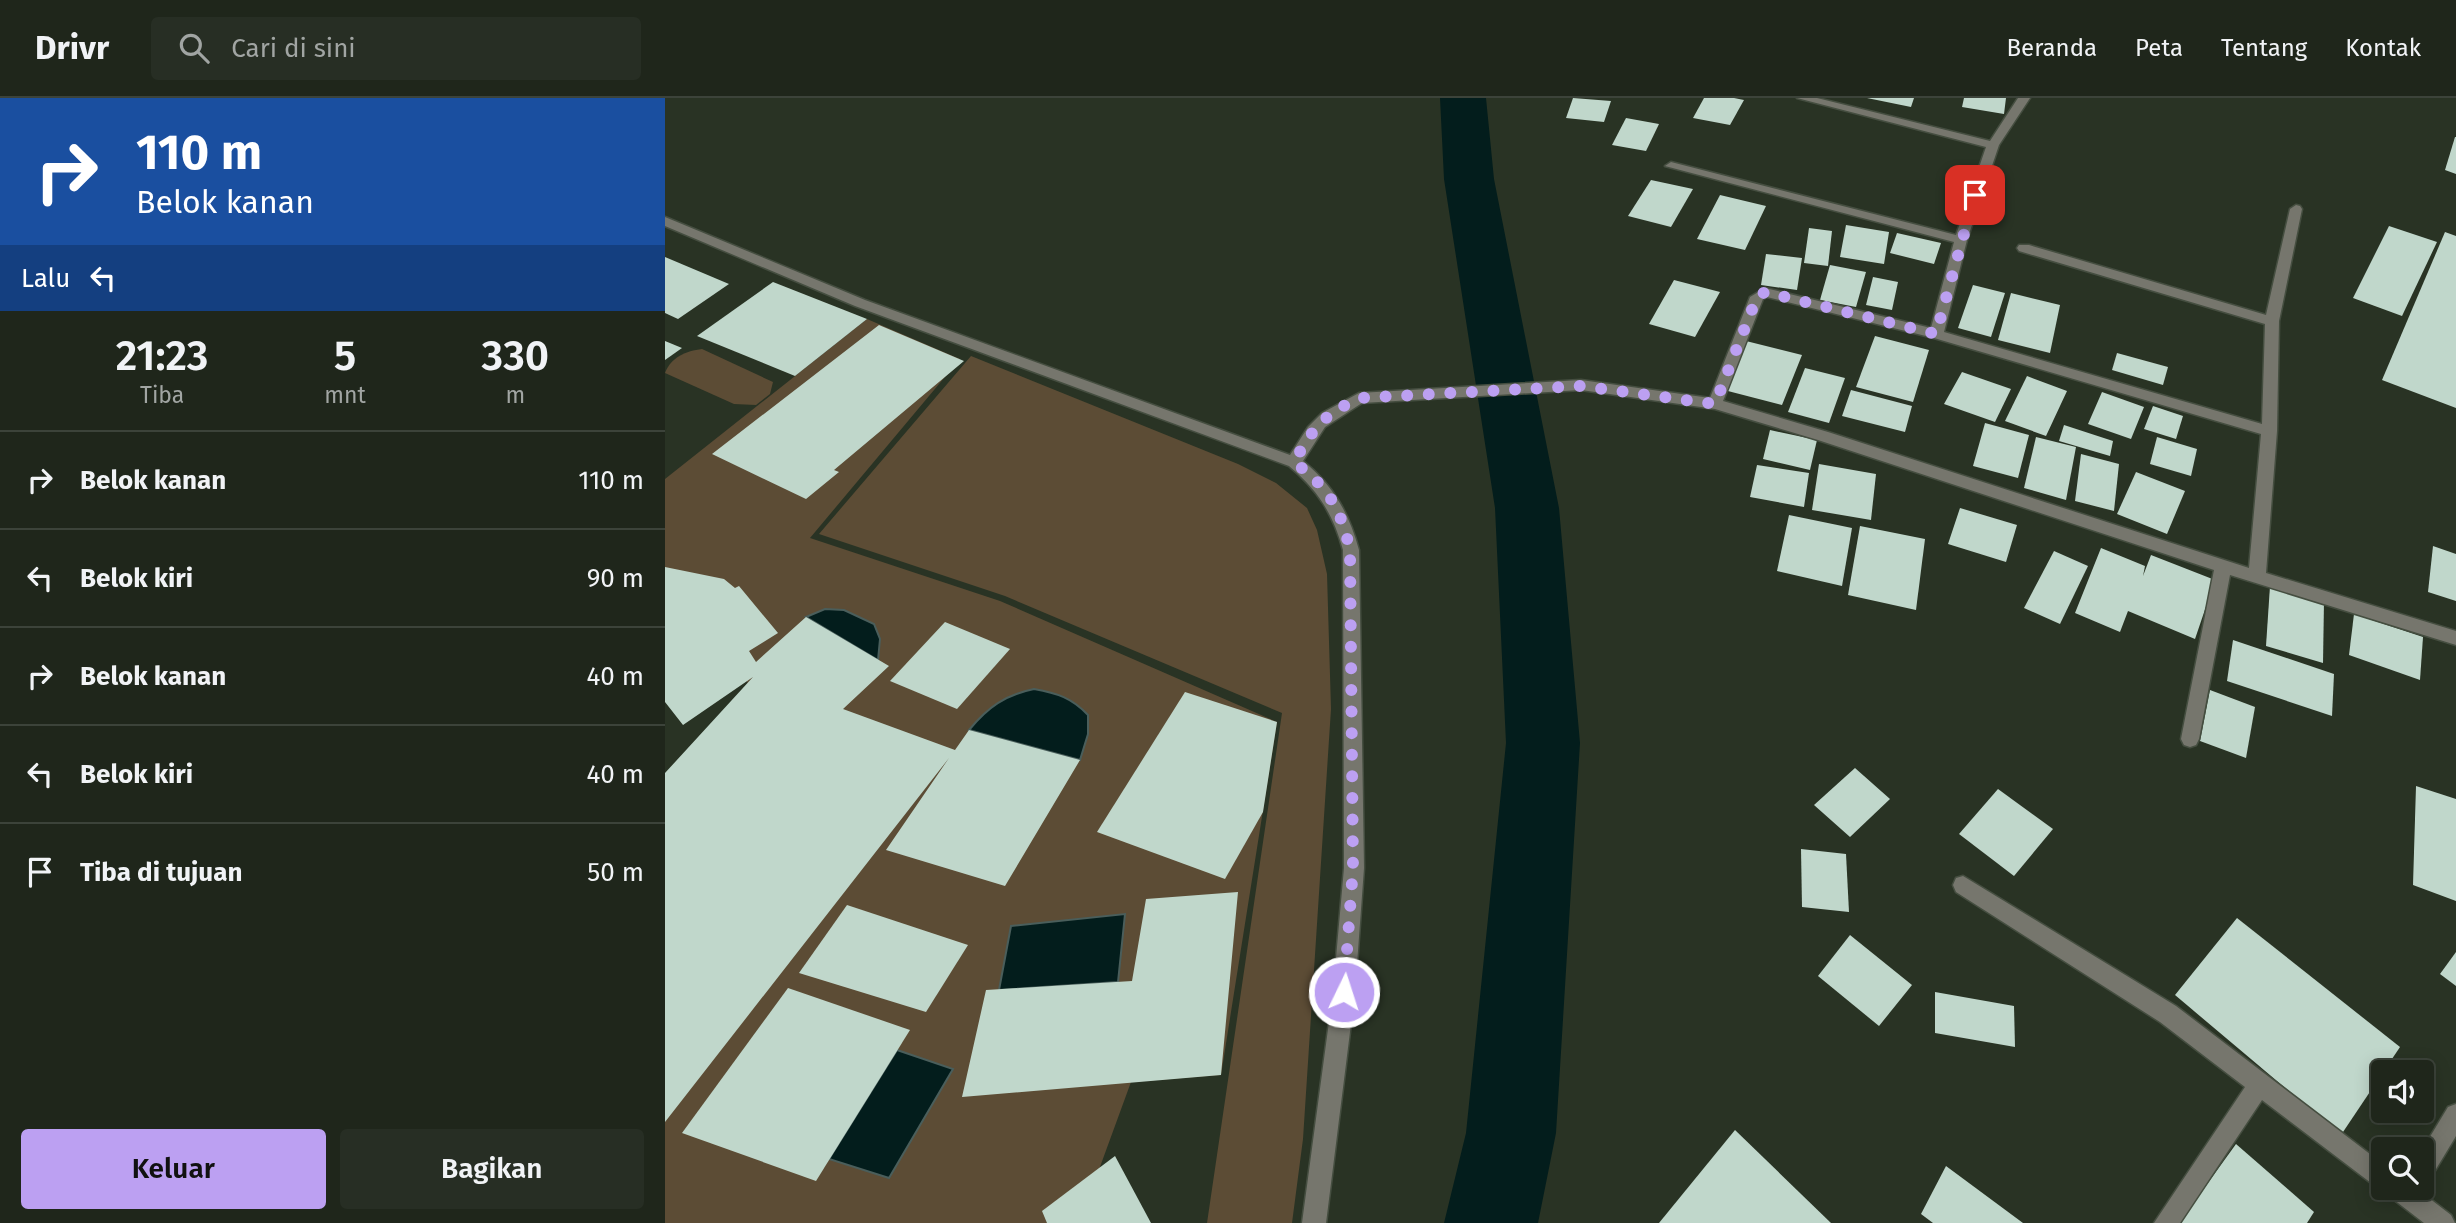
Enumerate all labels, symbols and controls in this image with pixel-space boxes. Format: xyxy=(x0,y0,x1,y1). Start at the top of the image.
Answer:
search box xyxy=(151,17,641,80)
text: Drivr xyxy=(35,28,109,68)
icon: search xyxy=(175,29,213,67)
text: Cari di sini xyxy=(231,33,356,64)
text: Beranda xyxy=(2006,34,2097,62)
text: Peta xyxy=(2135,34,2183,62)
text: Tentang xyxy=(2221,34,2307,62)
text: Kontak xyxy=(2345,34,2421,62)
text: 110 m xyxy=(136,123,262,182)
icon: right xyxy=(21,126,112,217)
pin xyxy=(1945,165,2005,225)
icon: arrive xyxy=(1956,176,1994,214)
text: Belok kanan xyxy=(136,183,314,221)
icon: left xyxy=(84,259,122,297)
text: Lalu xyxy=(21,263,70,294)
text: 21:23 xyxy=(116,331,209,381)
text: 5 xyxy=(334,331,356,381)
text: 330 xyxy=(482,331,549,381)
text: Tiba xyxy=(140,381,184,409)
text: mnt xyxy=(324,381,366,409)
text: m xyxy=(506,381,525,409)
icon: right xyxy=(21,461,59,499)
text: Belok kanan xyxy=(80,465,226,496)
text: 110 m xyxy=(578,465,644,496)
icon: left xyxy=(21,559,59,597)
text: Belok kiri xyxy=(80,563,193,594)
text: 90 m xyxy=(587,563,644,594)
icon: right xyxy=(21,657,59,695)
text: Belok kanan xyxy=(80,661,226,692)
text: 40 m xyxy=(586,661,644,692)
icon: left xyxy=(21,755,59,793)
text: Belok kiri xyxy=(80,759,193,790)
text: 40 m xyxy=(586,759,644,790)
icon: arrive xyxy=(21,853,59,891)
text: Tiba di tujuan xyxy=(80,857,242,888)
text: 50 m xyxy=(587,857,644,888)
position arrow xyxy=(1307,955,1381,1029)
map controls xyxy=(2371,1060,2434,1200)
button: sound xyxy=(2371,1060,2434,1123)
button: Keluar xyxy=(21,1129,326,1209)
button: Bagikan xyxy=(340,1129,644,1209)
button: search xyxy=(2371,1137,2434,1200)

